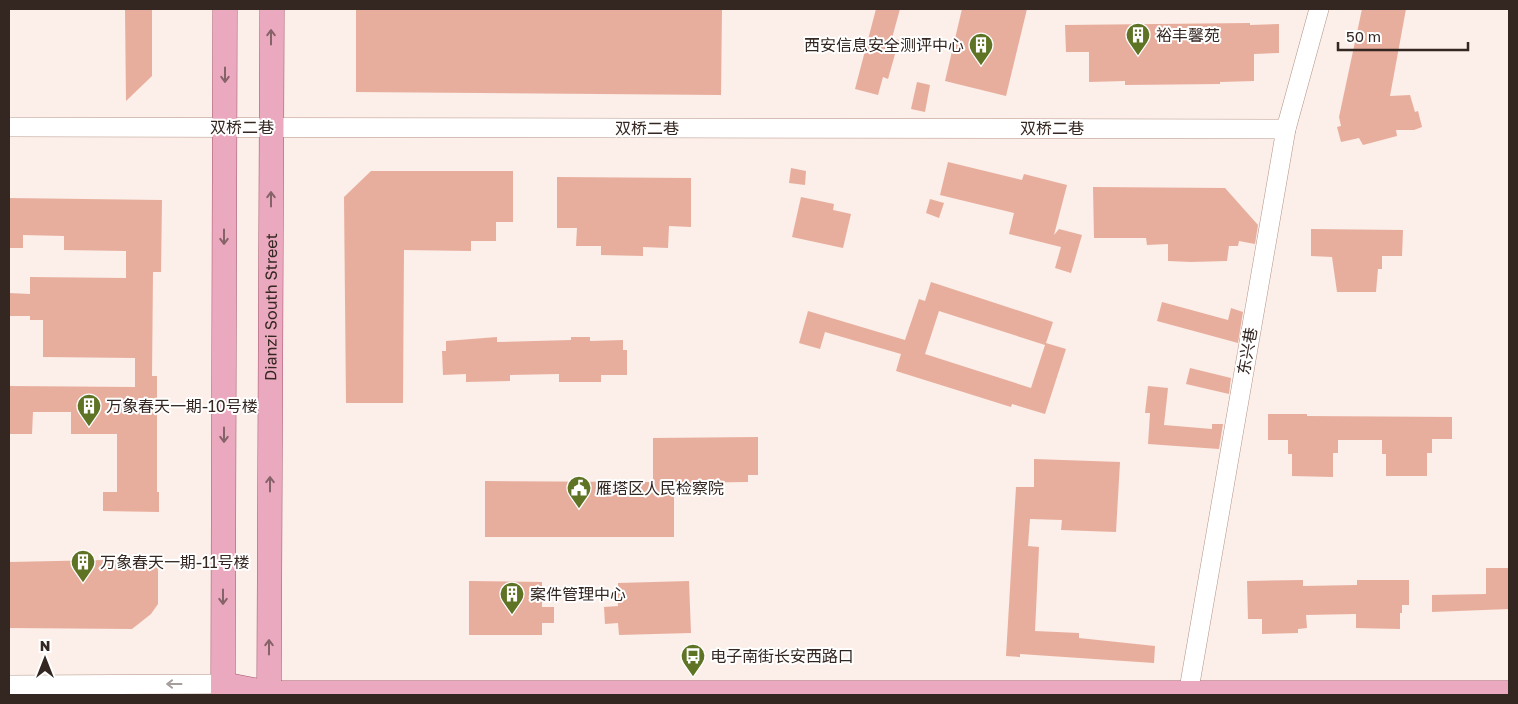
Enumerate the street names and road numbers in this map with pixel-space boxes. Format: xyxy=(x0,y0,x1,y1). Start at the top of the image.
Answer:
street label: 双桥二巷 xyxy=(210,117,274,137)
street label: 双桥二巷 xyxy=(615,118,679,138)
street label: 双桥二巷 xyxy=(1020,118,1084,138)
street label: Dianzi South Street xyxy=(260,233,281,381)
street label: 东兴巷 xyxy=(1233,326,1261,376)

